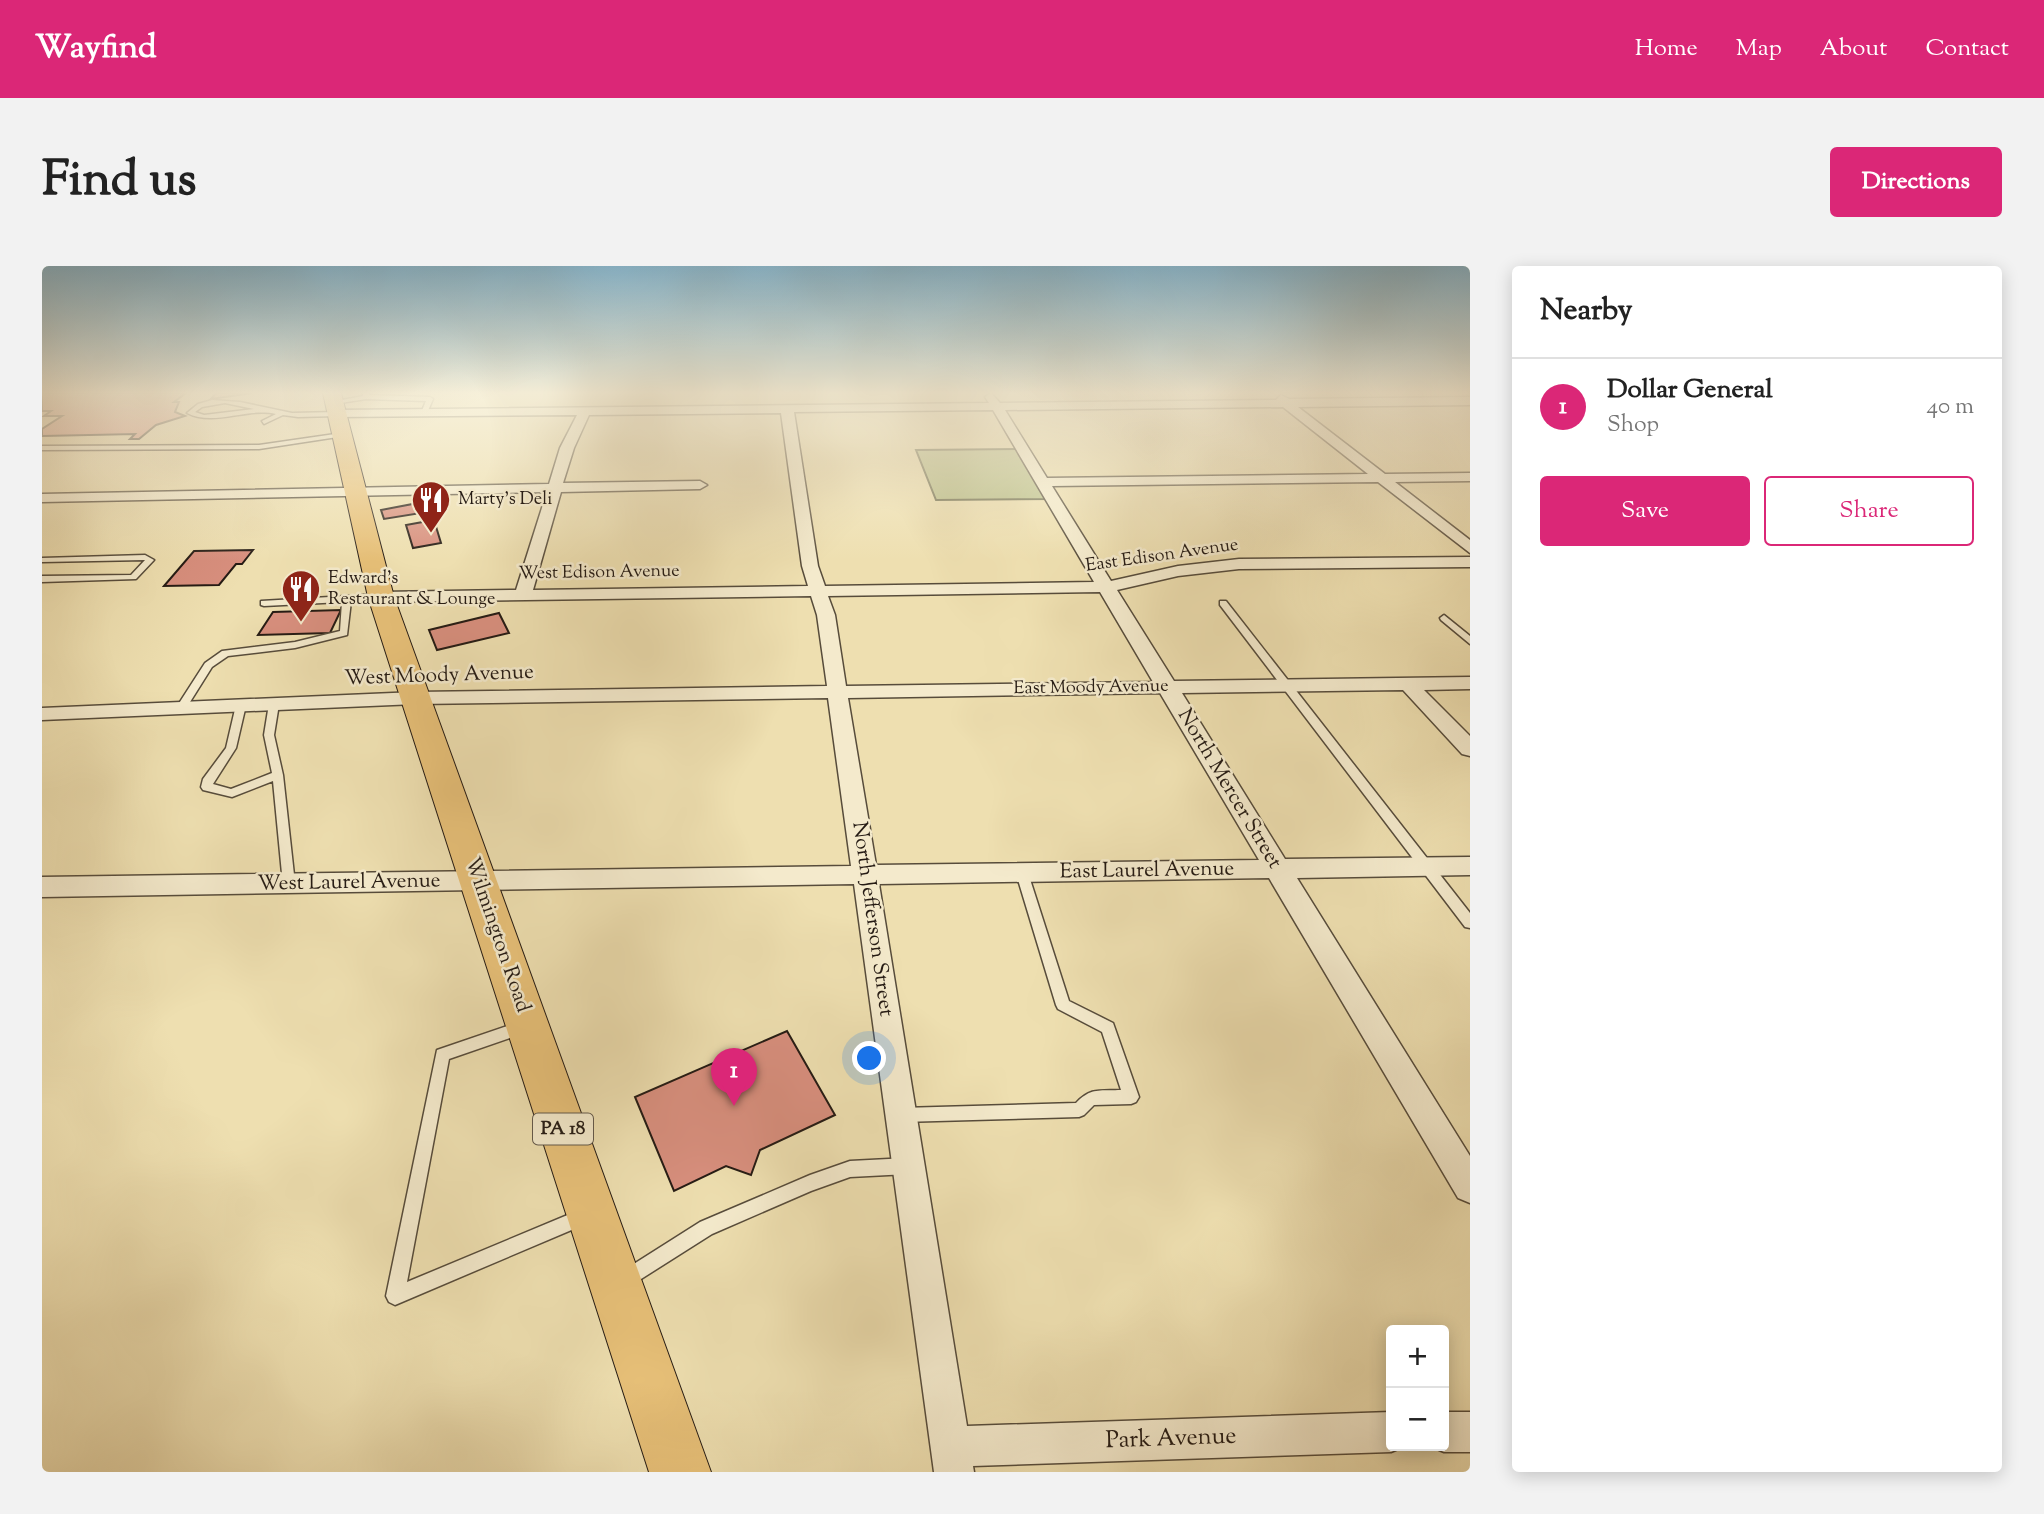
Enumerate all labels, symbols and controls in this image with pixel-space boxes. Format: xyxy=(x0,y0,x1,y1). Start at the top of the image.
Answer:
text: Wayfind xyxy=(35,25,157,73)
text: Home xyxy=(1635,32,1698,66)
text: Map xyxy=(1736,32,1782,66)
text: About xyxy=(1820,32,1887,66)
text: Contact xyxy=(1925,32,2009,66)
text: Find us xyxy=(42,147,196,217)
button: Directions xyxy=(1830,147,2002,217)
text: Nearby xyxy=(1540,290,1632,333)
text: Dollar General xyxy=(1607,372,1773,409)
text: 1 xyxy=(1559,391,1567,424)
text: 40 m xyxy=(1927,391,1974,424)
text: Shop xyxy=(1607,409,1659,442)
button: Save xyxy=(1540,476,1750,546)
button: Share xyxy=(1764,476,1974,546)
restaurant icon: Marty's Deli xyxy=(410,479,452,534)
place label: Marty's Deli xyxy=(458,487,552,513)
street label: East Edison Avenue xyxy=(1084,532,1240,580)
street label: West Edison Avenue xyxy=(518,559,680,587)
place label: Edward's Restaurant & Lounge xyxy=(328,566,495,613)
restaurant icon: Edward's Restaurant & Lounge xyxy=(280,568,322,623)
street label: West Moody Avenue xyxy=(344,658,534,694)
street label: East Moody Avenue xyxy=(1013,674,1169,702)
street label: North Mercer Street xyxy=(1169,703,1289,875)
street label: North Jefferson Street xyxy=(843,820,901,1018)
street label: Wilmington Road xyxy=(456,853,538,1017)
street label: East Laurel Avenue xyxy=(1060,854,1234,888)
street label: West Laurel Avenue xyxy=(257,866,441,900)
your location xyxy=(852,1041,886,1075)
pin: 1 xyxy=(711,1048,757,1106)
road number: PA 18 xyxy=(533,1114,593,1144)
map controls xyxy=(1386,1325,1449,1451)
button: + xyxy=(1386,1325,1449,1388)
button: − xyxy=(1386,1388,1449,1451)
street label: Park Avenue xyxy=(1105,1420,1237,1458)

